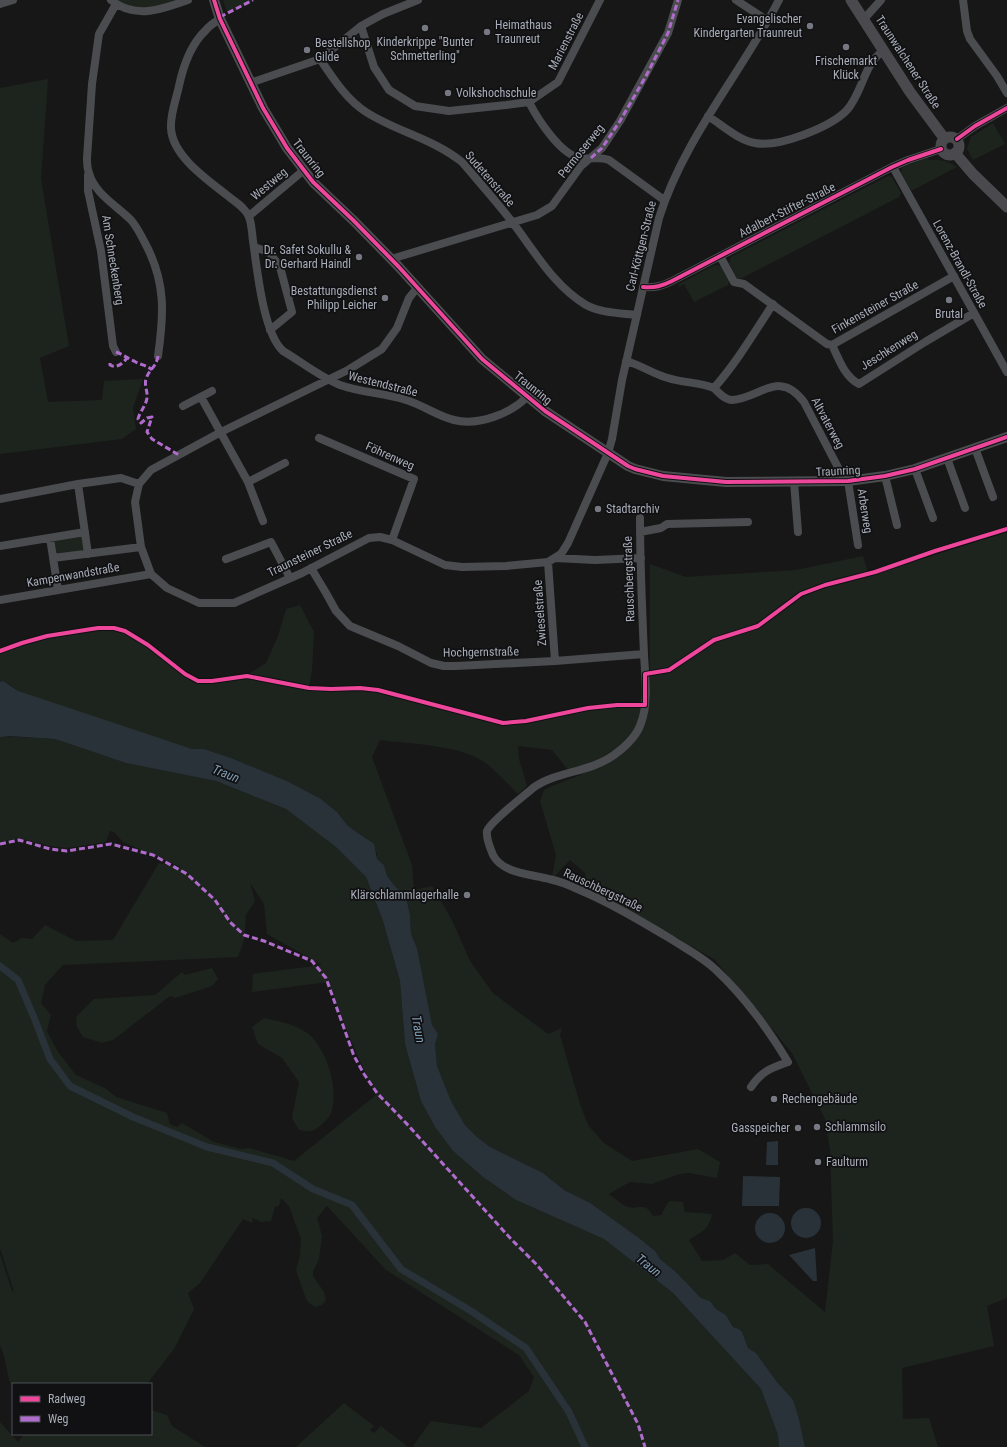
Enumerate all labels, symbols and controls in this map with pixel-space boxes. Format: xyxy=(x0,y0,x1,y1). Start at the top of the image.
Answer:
street label: Marienstraße xyxy=(546,10,587,72)
place label: Evangelischer Kindergarten Traunreut xyxy=(694,12,802,40)
street label: Traunwalchener Straße xyxy=(873,13,944,112)
place label: Heimathaus Traunreut xyxy=(495,18,552,46)
marker: Evangelischer Kindergarten Traunreut xyxy=(805,21,815,31)
marker: Kinderkrippe "Bunter Schmetterling" xyxy=(420,23,430,33)
marker: Heimathaus Traunreut xyxy=(482,27,492,37)
place label: Kinderkrippe "Bunter Schmetterling" xyxy=(376,35,474,63)
place label: Bestellshop Gilde xyxy=(315,36,371,64)
marker: Frischemarkt Klück xyxy=(841,42,851,52)
marker: Bestellshop Gilde xyxy=(302,45,312,55)
place label: Frischemarkt Klück xyxy=(815,54,877,82)
place label: Volkshochschule xyxy=(456,86,537,100)
marker: Volkshochschule xyxy=(443,88,453,98)
street label: Permoserweg xyxy=(555,121,607,181)
street label: Traunring xyxy=(290,136,328,180)
street label: Sudetenstraße xyxy=(462,148,518,210)
street label: Westweg xyxy=(248,165,290,203)
street label: Adalbert-Stifter-Straße xyxy=(736,179,838,240)
street label: Carl-Köttgen-Straße xyxy=(623,199,659,293)
street label: Am Schneckenberg xyxy=(99,214,127,306)
street label: Lorenz-Brandl-Straße xyxy=(930,217,990,311)
place label: Dr. Safet Sokullu & Dr. Gerhard Haindl xyxy=(264,243,351,271)
marker: Dr. Safet Sokullu & Dr. Gerhard Haindl xyxy=(354,252,364,262)
street label: Finkensteiner Straße xyxy=(829,277,921,337)
place label: Bestattungsdienst Philipp Leicher xyxy=(291,284,377,312)
marker: Bestattungsdienst Philipp Leicher xyxy=(380,293,390,303)
marker: Brutal xyxy=(944,295,954,305)
place label: Brutal xyxy=(935,307,963,321)
street label: Jeschkenweg xyxy=(858,327,920,373)
street label: Traunring xyxy=(511,368,555,408)
street label: Westendstraße xyxy=(347,369,420,399)
street label: Altvaterweg xyxy=(809,395,847,451)
street label: Föhrenweg xyxy=(363,439,417,473)
street label: Traunring xyxy=(815,463,861,479)
street label: Arberweg xyxy=(855,488,875,535)
place label: Stadtarchiv xyxy=(606,502,660,516)
marker: Stadtarchiv xyxy=(593,504,603,514)
street label: Traunsteiner Straße xyxy=(265,526,355,580)
street label: Rauschbergstraße xyxy=(620,536,637,622)
street label: Kampenwandstraße xyxy=(25,560,121,590)
street label: Zwieselstraße xyxy=(531,579,549,647)
street label: Hochgernstraße xyxy=(443,644,519,660)
water label: Traun xyxy=(210,761,242,786)
street label: Rauschbergstraße xyxy=(561,866,645,915)
place label: Klärschlammlagerhalle xyxy=(351,888,459,902)
marker: Klärschlammlagerhalle xyxy=(462,890,472,900)
water label: Traun xyxy=(409,1014,428,1044)
place label: Rechengebäude xyxy=(782,1092,858,1106)
marker: Rechengebäude xyxy=(769,1094,779,1104)
place label: Schlammsilo xyxy=(825,1120,886,1134)
place label: Gasspeicher xyxy=(731,1121,790,1135)
marker: Schlammsilo xyxy=(812,1122,822,1132)
marker: Gasspeicher xyxy=(793,1123,803,1133)
place label: Faulturm xyxy=(826,1155,868,1169)
marker: Faulturm xyxy=(813,1157,823,1167)
water label: Traun xyxy=(633,1251,664,1280)
legend xyxy=(12,1383,152,1435)
text: Radweg xyxy=(48,1392,85,1406)
text: Weg xyxy=(48,1412,69,1426)

